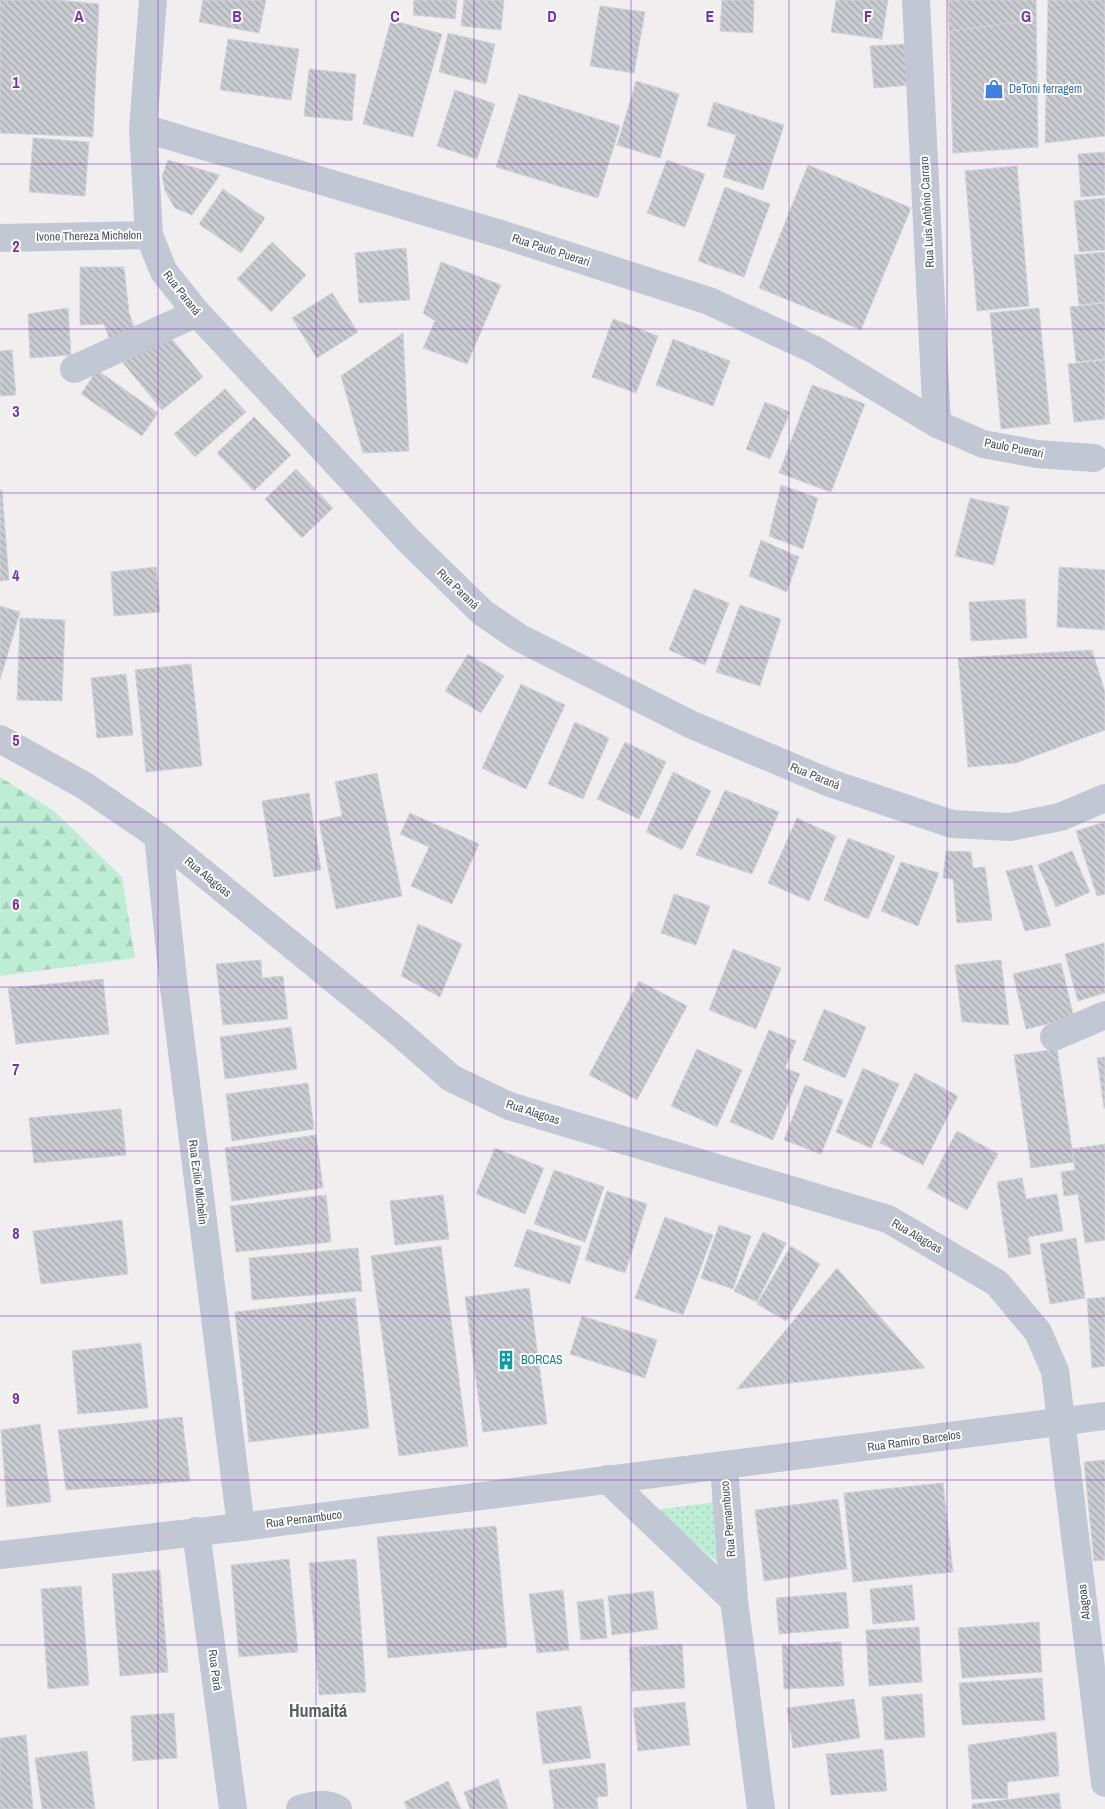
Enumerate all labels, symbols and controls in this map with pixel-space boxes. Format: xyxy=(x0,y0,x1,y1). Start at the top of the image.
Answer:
text: A xyxy=(74,5,84,27)
text: B xyxy=(232,5,242,27)
text: C xyxy=(390,5,400,27)
text: D xyxy=(547,5,557,27)
text: E xyxy=(706,5,715,27)
text: F xyxy=(864,5,872,27)
text: G xyxy=(1021,5,1031,27)
text: 1 xyxy=(12,71,20,93)
shop icon: DeToni ferragem xyxy=(983,78,1005,100)
place label: DeToni ferragem xyxy=(1009,81,1082,97)
street label: Rua Luis Antônio Carraro xyxy=(916,156,938,268)
street label: Ivone Thereza Michelon xyxy=(36,227,142,245)
street label: Rua Paulo Puerari xyxy=(510,230,592,270)
text: 2 xyxy=(12,235,20,257)
street label: Rua Paraná xyxy=(160,267,205,319)
text: 3 xyxy=(12,400,20,422)
street label: Paulo Puerari xyxy=(983,434,1045,462)
text: 4 xyxy=(12,564,20,586)
street label: Rua Paraná xyxy=(434,565,483,613)
text: 5 xyxy=(12,729,20,751)
street label: Rua Paraná xyxy=(788,759,843,793)
street label: Rua Alagoas xyxy=(181,853,235,901)
text: 6 xyxy=(12,893,20,915)
text: 7 xyxy=(12,1058,20,1080)
street label: Rua Alagoas xyxy=(504,1096,562,1128)
street label: Rua Ezilio Michelin xyxy=(185,1139,211,1225)
street label: Rua Alagoas xyxy=(889,1215,945,1257)
text: 8 xyxy=(12,1222,20,1244)
building icon: BORCAS xyxy=(495,1349,517,1371)
place label: BORCAS xyxy=(521,1352,563,1368)
text: 9 xyxy=(12,1387,20,1409)
street label: Rua Ramiro Barcelos xyxy=(866,1427,962,1455)
street label: Rua Pernambuco xyxy=(717,1480,739,1558)
street label: Rua Pernambuco xyxy=(265,1506,343,1532)
street label: Alagoas xyxy=(1074,1583,1094,1622)
street label: Rua Pará xyxy=(204,1648,226,1692)
district label: Humaitá xyxy=(289,1698,348,1723)

